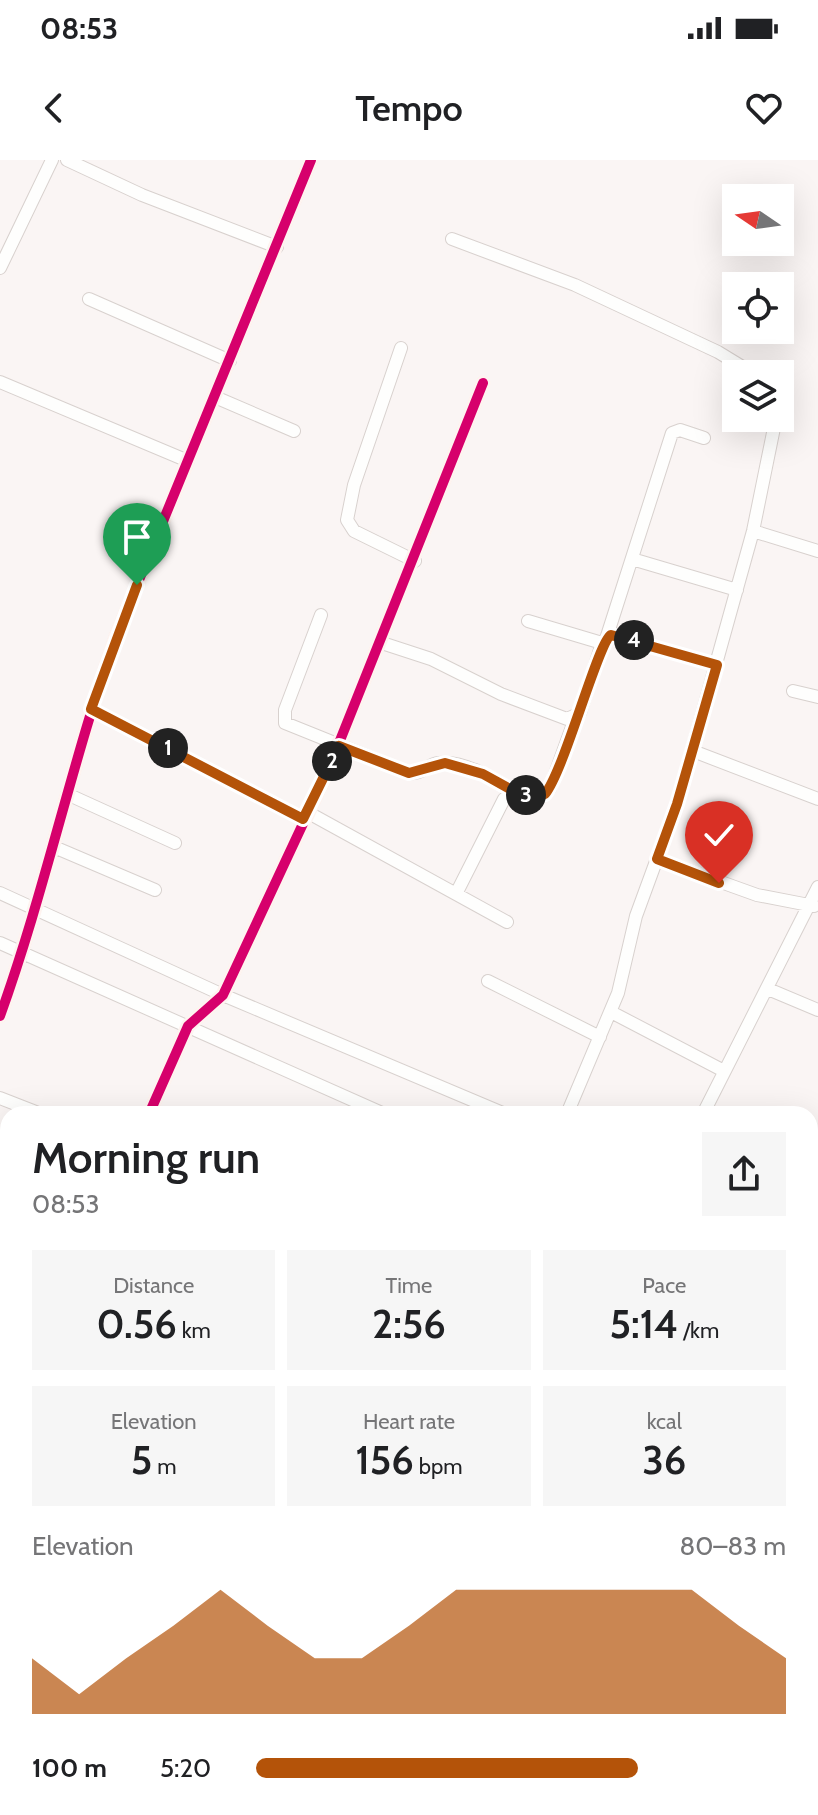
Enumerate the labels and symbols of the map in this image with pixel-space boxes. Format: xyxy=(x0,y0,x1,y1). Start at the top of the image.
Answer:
north arrow xyxy=(722,184,794,256)
pin xyxy=(103,503,171,585)
pin: 4 xyxy=(614,620,654,660)
pin: 1 xyxy=(148,728,188,768)
pin: 2 xyxy=(312,741,352,781)
pin: 3 xyxy=(506,775,546,815)
pin xyxy=(685,801,753,883)

